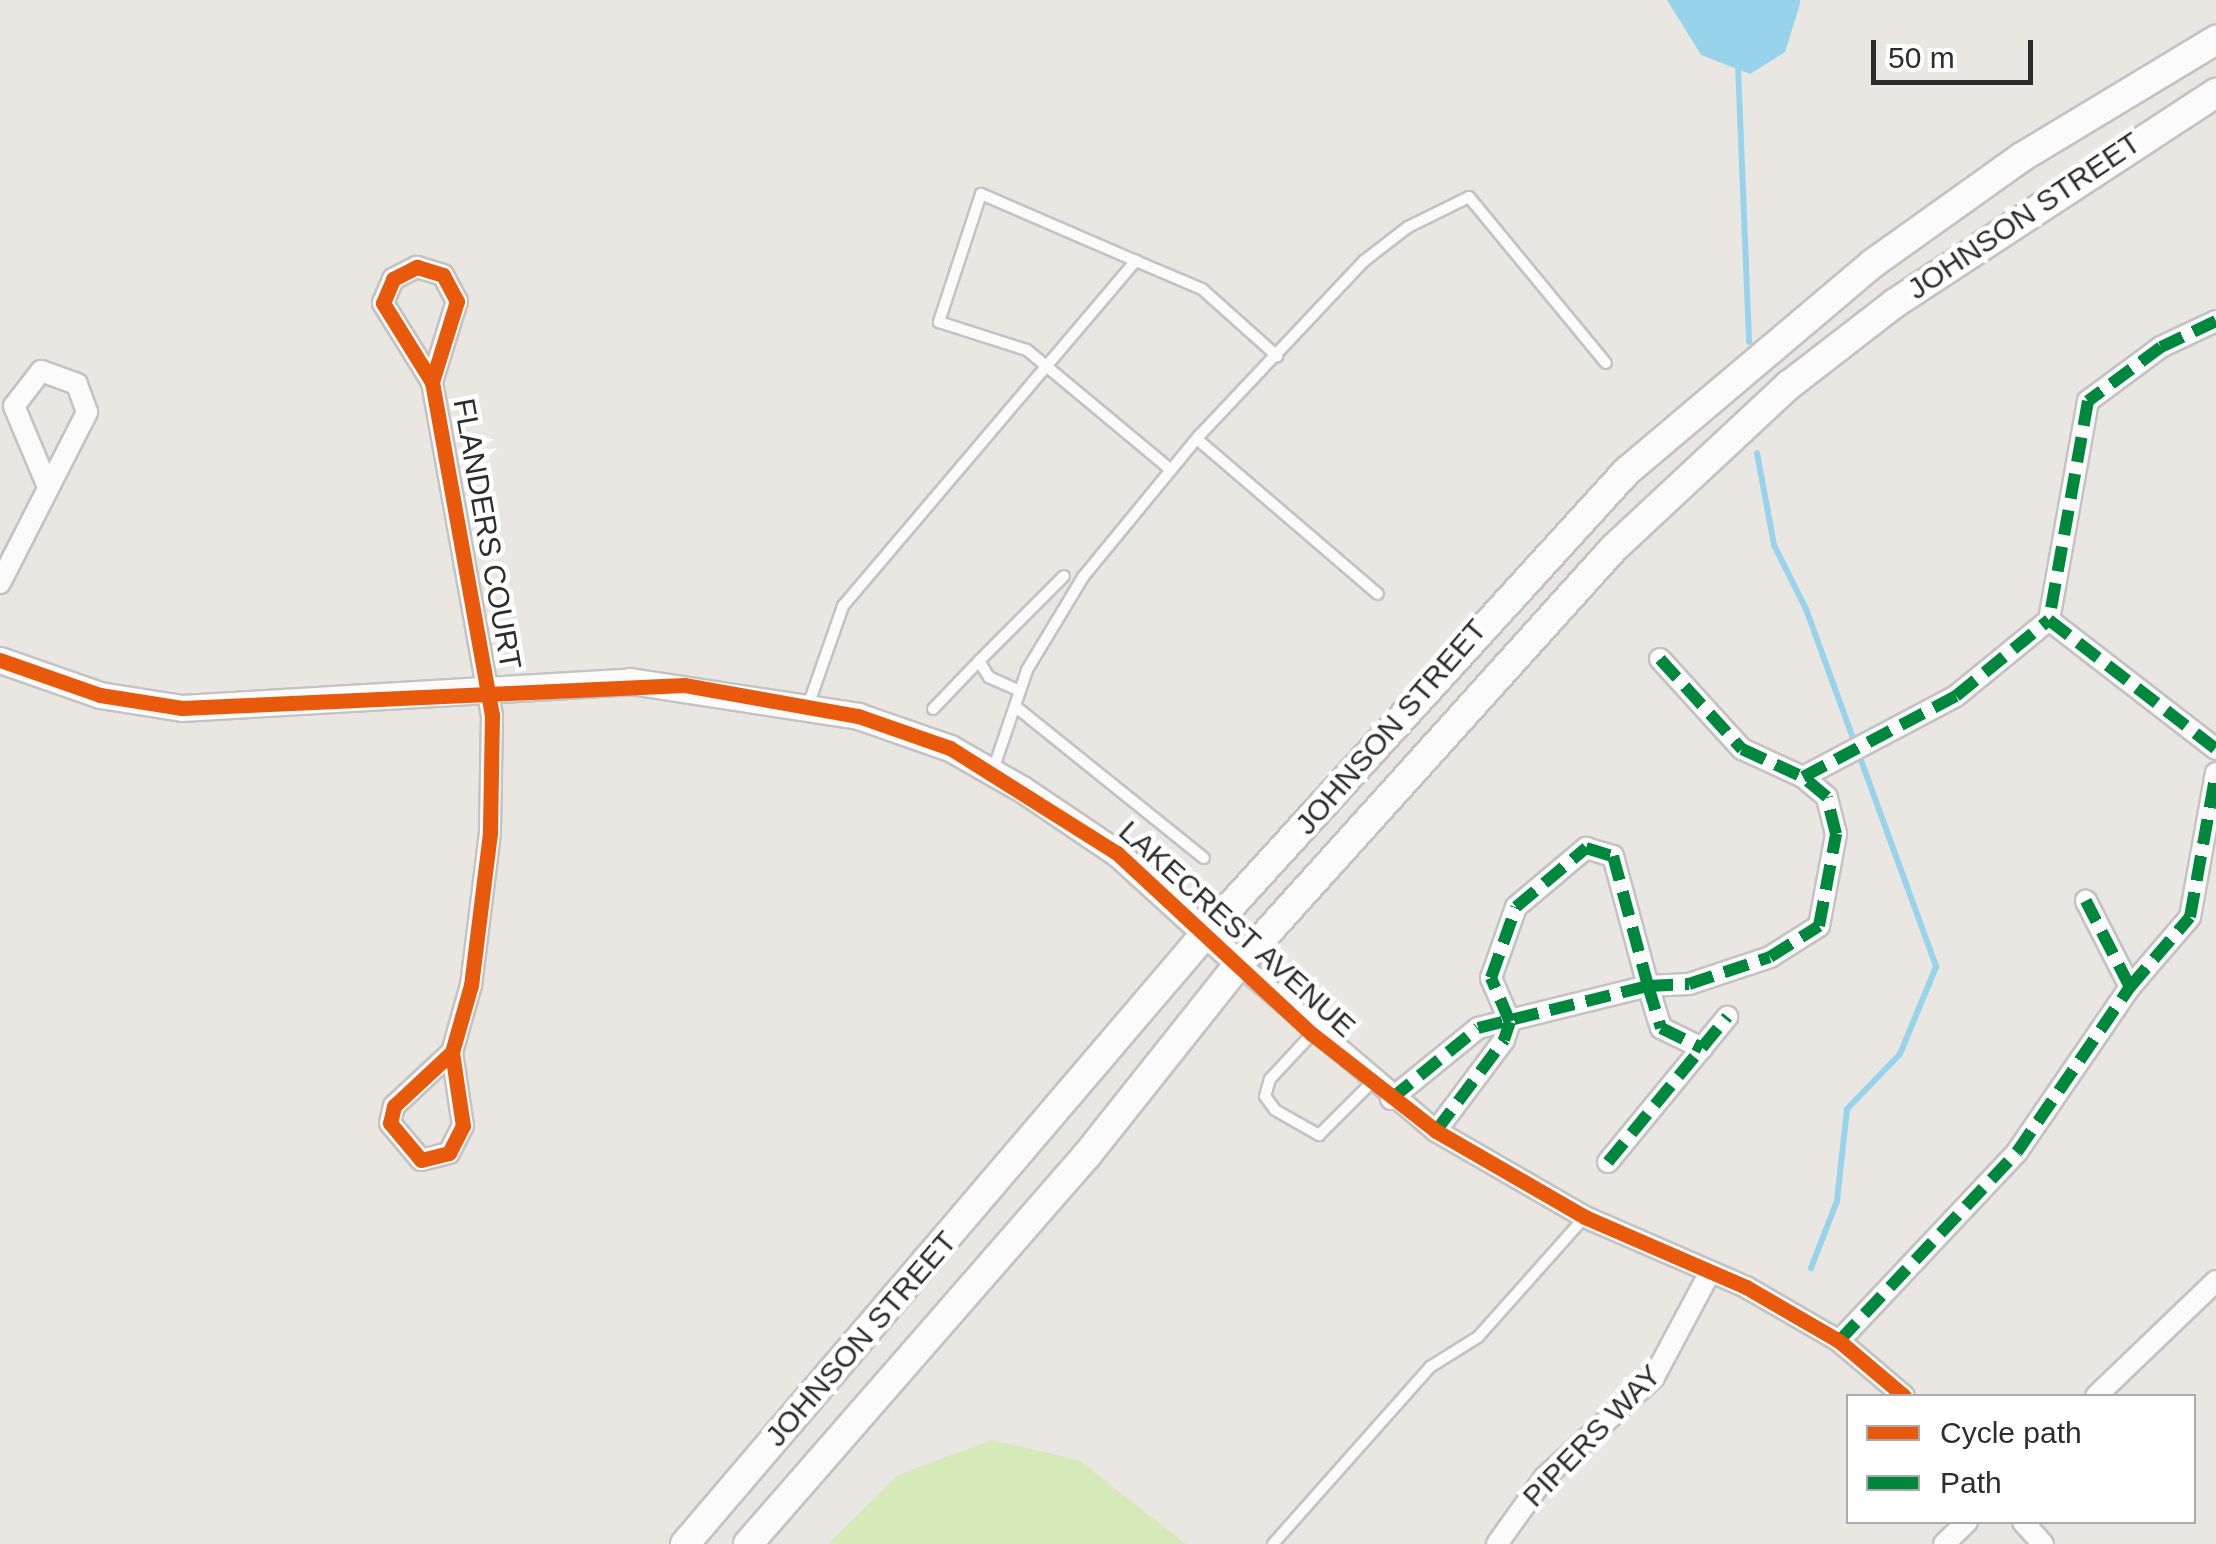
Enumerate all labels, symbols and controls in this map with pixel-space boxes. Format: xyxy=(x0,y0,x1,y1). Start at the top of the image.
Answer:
scale bar xyxy=(1876,20,2038,82)
text: 50 m xyxy=(1888,41,1955,74)
street label: JOHNSON STREET xyxy=(1901,125,2147,307)
street label: FLANDERS COURT xyxy=(445,396,529,672)
street label: JOHNSON STREET xyxy=(1288,612,1494,842)
street label: LAKECREST AVENUE xyxy=(1111,813,1363,1045)
street label: JOHNSON STREET xyxy=(758,1224,964,1454)
street label: PIPERS WAY xyxy=(1515,1358,1669,1514)
legend xyxy=(1846,1394,2196,1524)
text: Cycle path xyxy=(1940,1416,2082,1449)
text: Path xyxy=(1940,1466,2002,1499)

